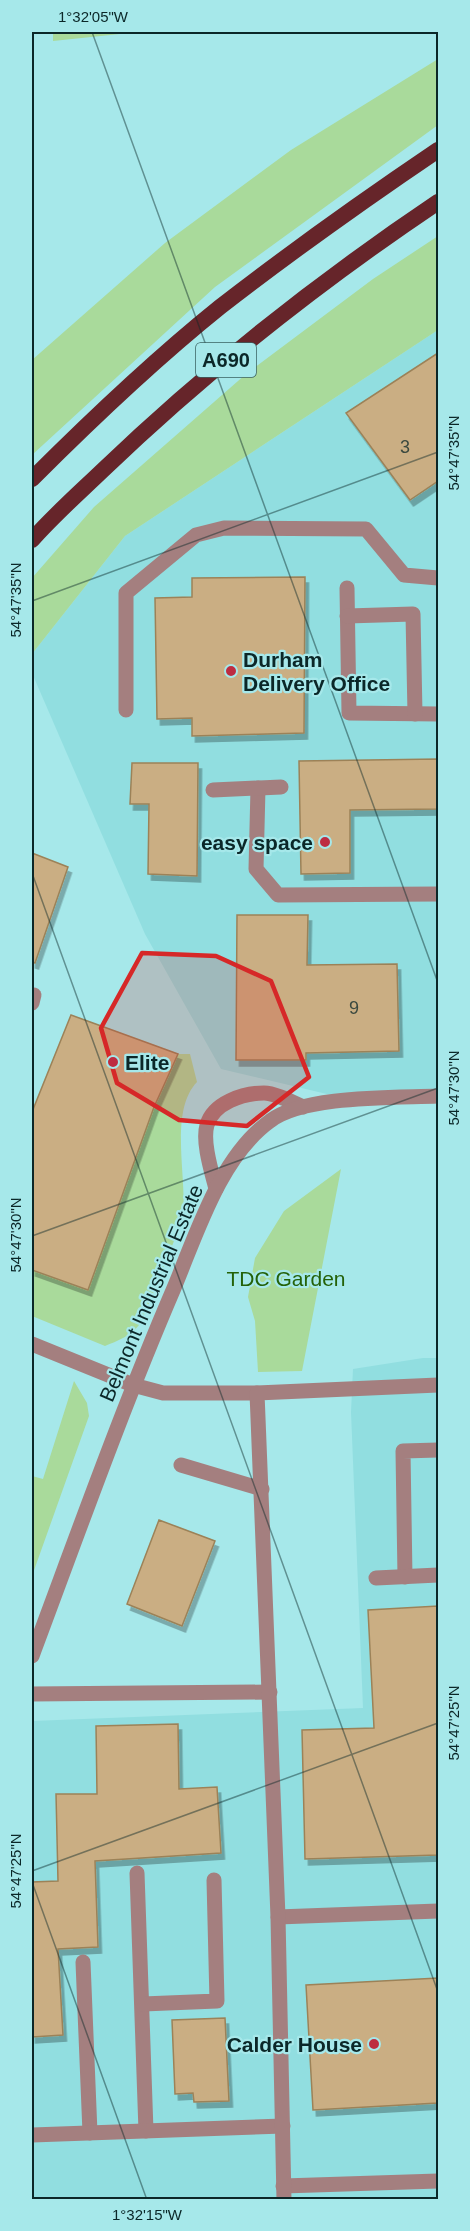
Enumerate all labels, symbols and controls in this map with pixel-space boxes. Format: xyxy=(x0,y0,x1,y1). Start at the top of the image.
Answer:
text: 1°32'05"W xyxy=(58,8,129,25)
road number: A690 xyxy=(196,343,256,377)
text: 54°47'35"N xyxy=(445,415,462,491)
house number: 3 xyxy=(400,437,410,457)
text: 54°47'35"N xyxy=(7,562,24,638)
place label: Durham Delivery Office xyxy=(243,648,390,695)
marker: Durham Delivery Office xyxy=(224,664,238,678)
place label: easy space xyxy=(201,831,313,854)
marker: easy space xyxy=(318,835,332,849)
house number: 9 xyxy=(349,998,359,1018)
text: 54°47'30"N xyxy=(445,1050,462,1126)
place label: Elite xyxy=(125,1051,169,1074)
marker: Elite xyxy=(106,1055,120,1069)
street label: Belmont Industrial Estate xyxy=(95,1181,207,1405)
text: 54°47'30"N xyxy=(7,1197,24,1273)
park label: TDC Garden xyxy=(226,1267,346,1290)
text: 54°47'25"N xyxy=(445,1685,462,1761)
text: 54°47'25"N xyxy=(7,1833,24,1909)
place label: Calder House xyxy=(227,2033,362,2056)
marker: Calder House xyxy=(367,2037,381,2051)
text: 1°32'15"W xyxy=(112,2206,183,2223)

